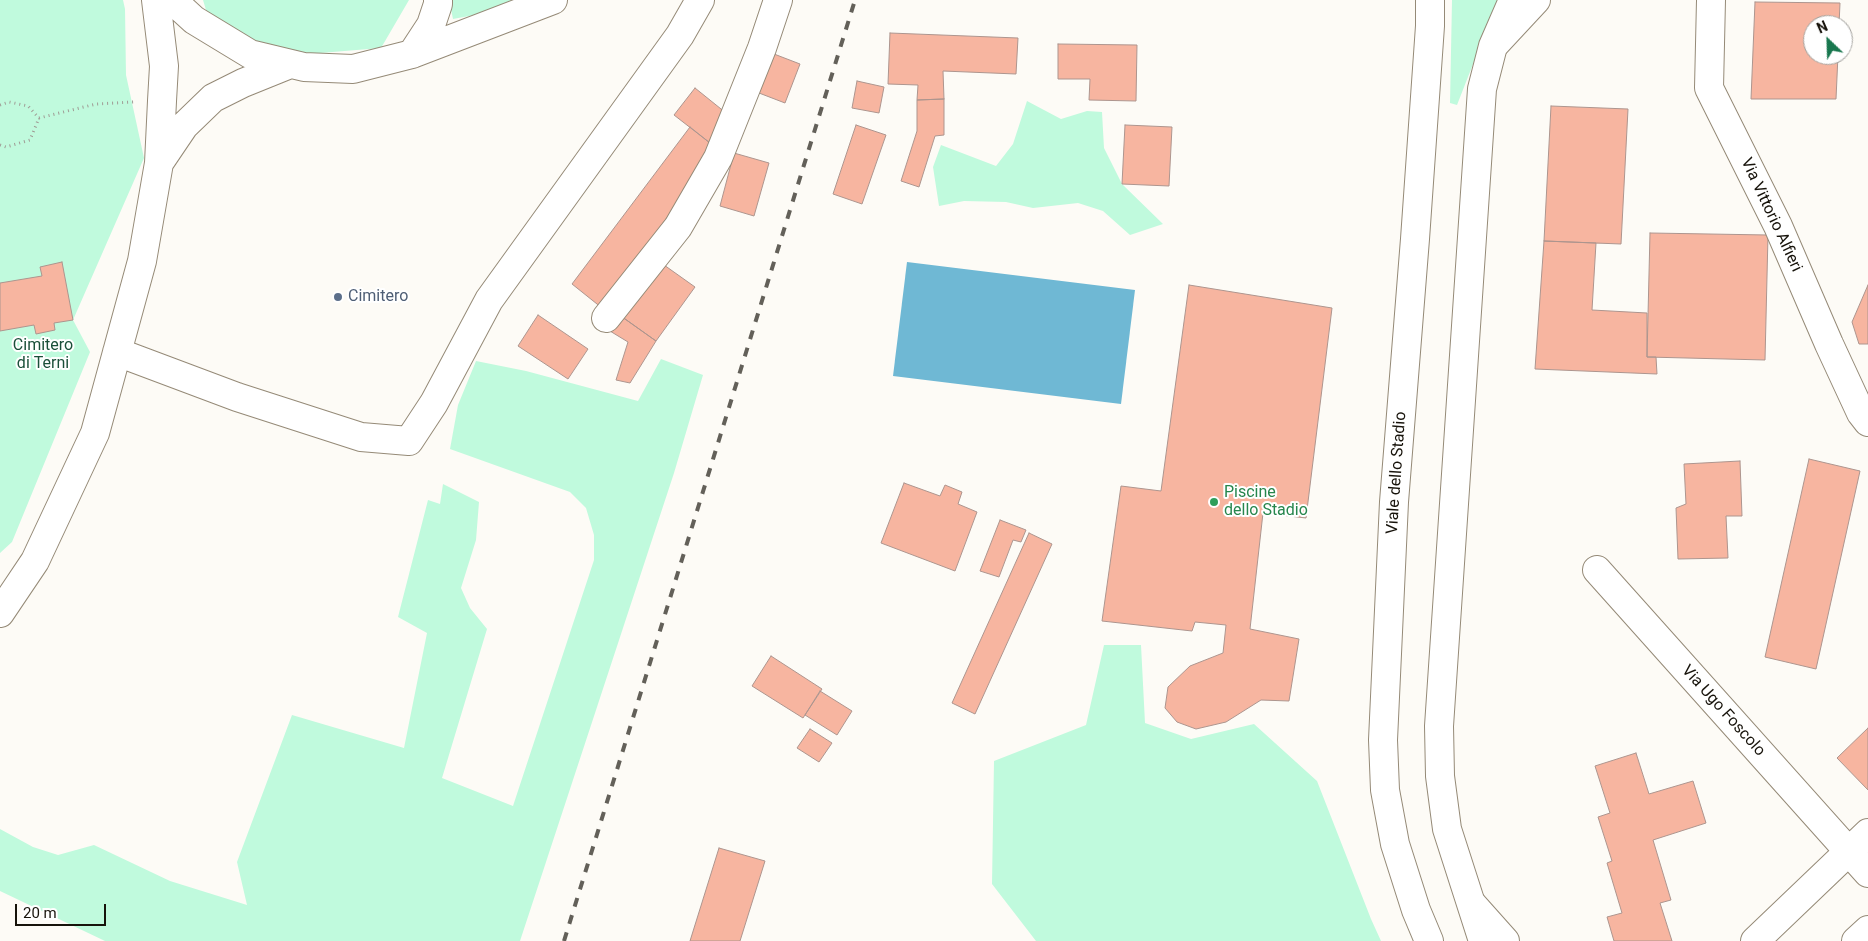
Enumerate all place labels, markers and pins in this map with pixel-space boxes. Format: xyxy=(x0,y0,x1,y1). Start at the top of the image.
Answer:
place label: Cimitero xyxy=(348,287,408,307)
marker: Cimitero xyxy=(332,291,344,303)
place label: Piscine dello Stadio xyxy=(1224,483,1308,521)
marker: Piscine dello Stadio xyxy=(1208,496,1220,508)

